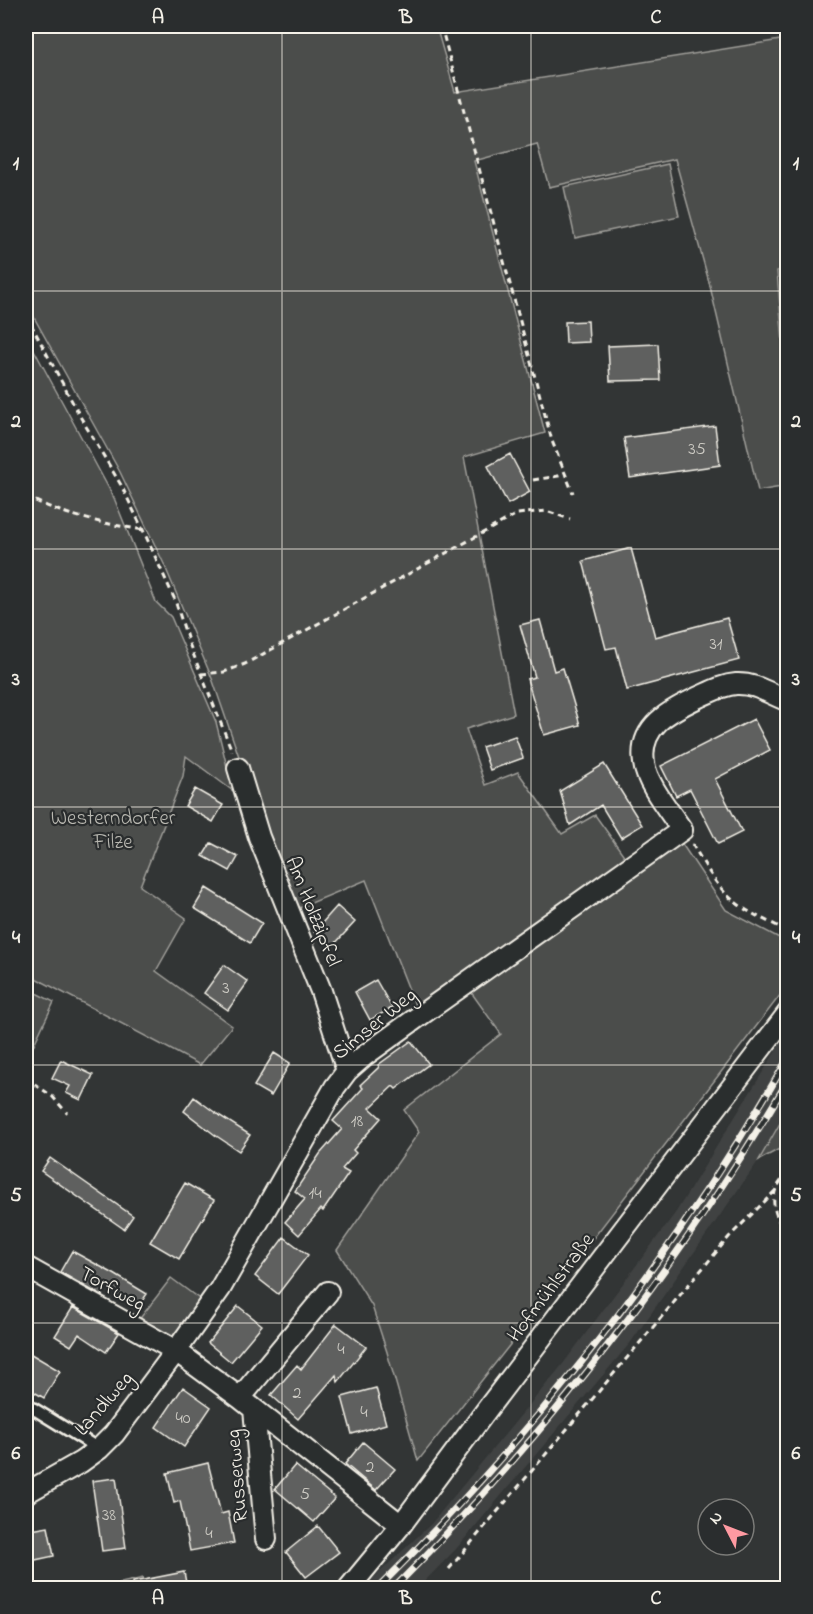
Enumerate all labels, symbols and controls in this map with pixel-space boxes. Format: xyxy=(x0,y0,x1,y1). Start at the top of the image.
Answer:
text: A xyxy=(152,4,164,33)
text: B xyxy=(398,4,413,33)
text: C xyxy=(651,4,662,33)
text: 1 xyxy=(13,150,20,179)
text: 1 xyxy=(793,150,800,179)
text: 2 xyxy=(10,408,21,437)
text: 2 xyxy=(790,408,801,437)
house number: 35 xyxy=(688,437,706,463)
house number: 31 xyxy=(709,632,723,658)
text: 3 xyxy=(11,666,20,695)
text: 3 xyxy=(791,666,800,695)
park label: Westerndorfer Filze xyxy=(51,804,176,858)
street label: Am Holzzipfel xyxy=(277,852,348,971)
text: 4 xyxy=(12,924,21,953)
text: 4 xyxy=(792,924,801,953)
house number: 3 xyxy=(222,976,230,1002)
street label: Simser Weg xyxy=(327,981,425,1069)
house number: 18 xyxy=(351,1109,363,1135)
house number: 14 xyxy=(308,1181,322,1207)
text: 5 xyxy=(10,1182,22,1211)
text: 5 xyxy=(790,1182,802,1211)
street label: Hofmühlstraße xyxy=(501,1227,603,1349)
street label: Torfweg xyxy=(73,1259,150,1322)
house number: 4 xyxy=(337,1337,345,1363)
street label: Landlweg xyxy=(68,1365,143,1445)
house number: 2 xyxy=(293,1381,302,1407)
house number: 4 xyxy=(360,1400,368,1426)
house number: 40 xyxy=(175,1406,191,1432)
street label: Russerweg xyxy=(219,1428,259,1524)
text: 6 xyxy=(12,1440,21,1469)
text: 6 xyxy=(792,1440,801,1469)
house number: 2 xyxy=(366,1455,375,1481)
house number: 5 xyxy=(300,1482,310,1508)
north arrow xyxy=(696,1497,756,1557)
house number: 38 xyxy=(102,1503,116,1529)
text: N xyxy=(704,1506,729,1530)
house number: 4 xyxy=(205,1521,213,1547)
text: A xyxy=(152,1585,164,1614)
text: B xyxy=(398,1585,413,1614)
text: C xyxy=(651,1585,662,1614)

